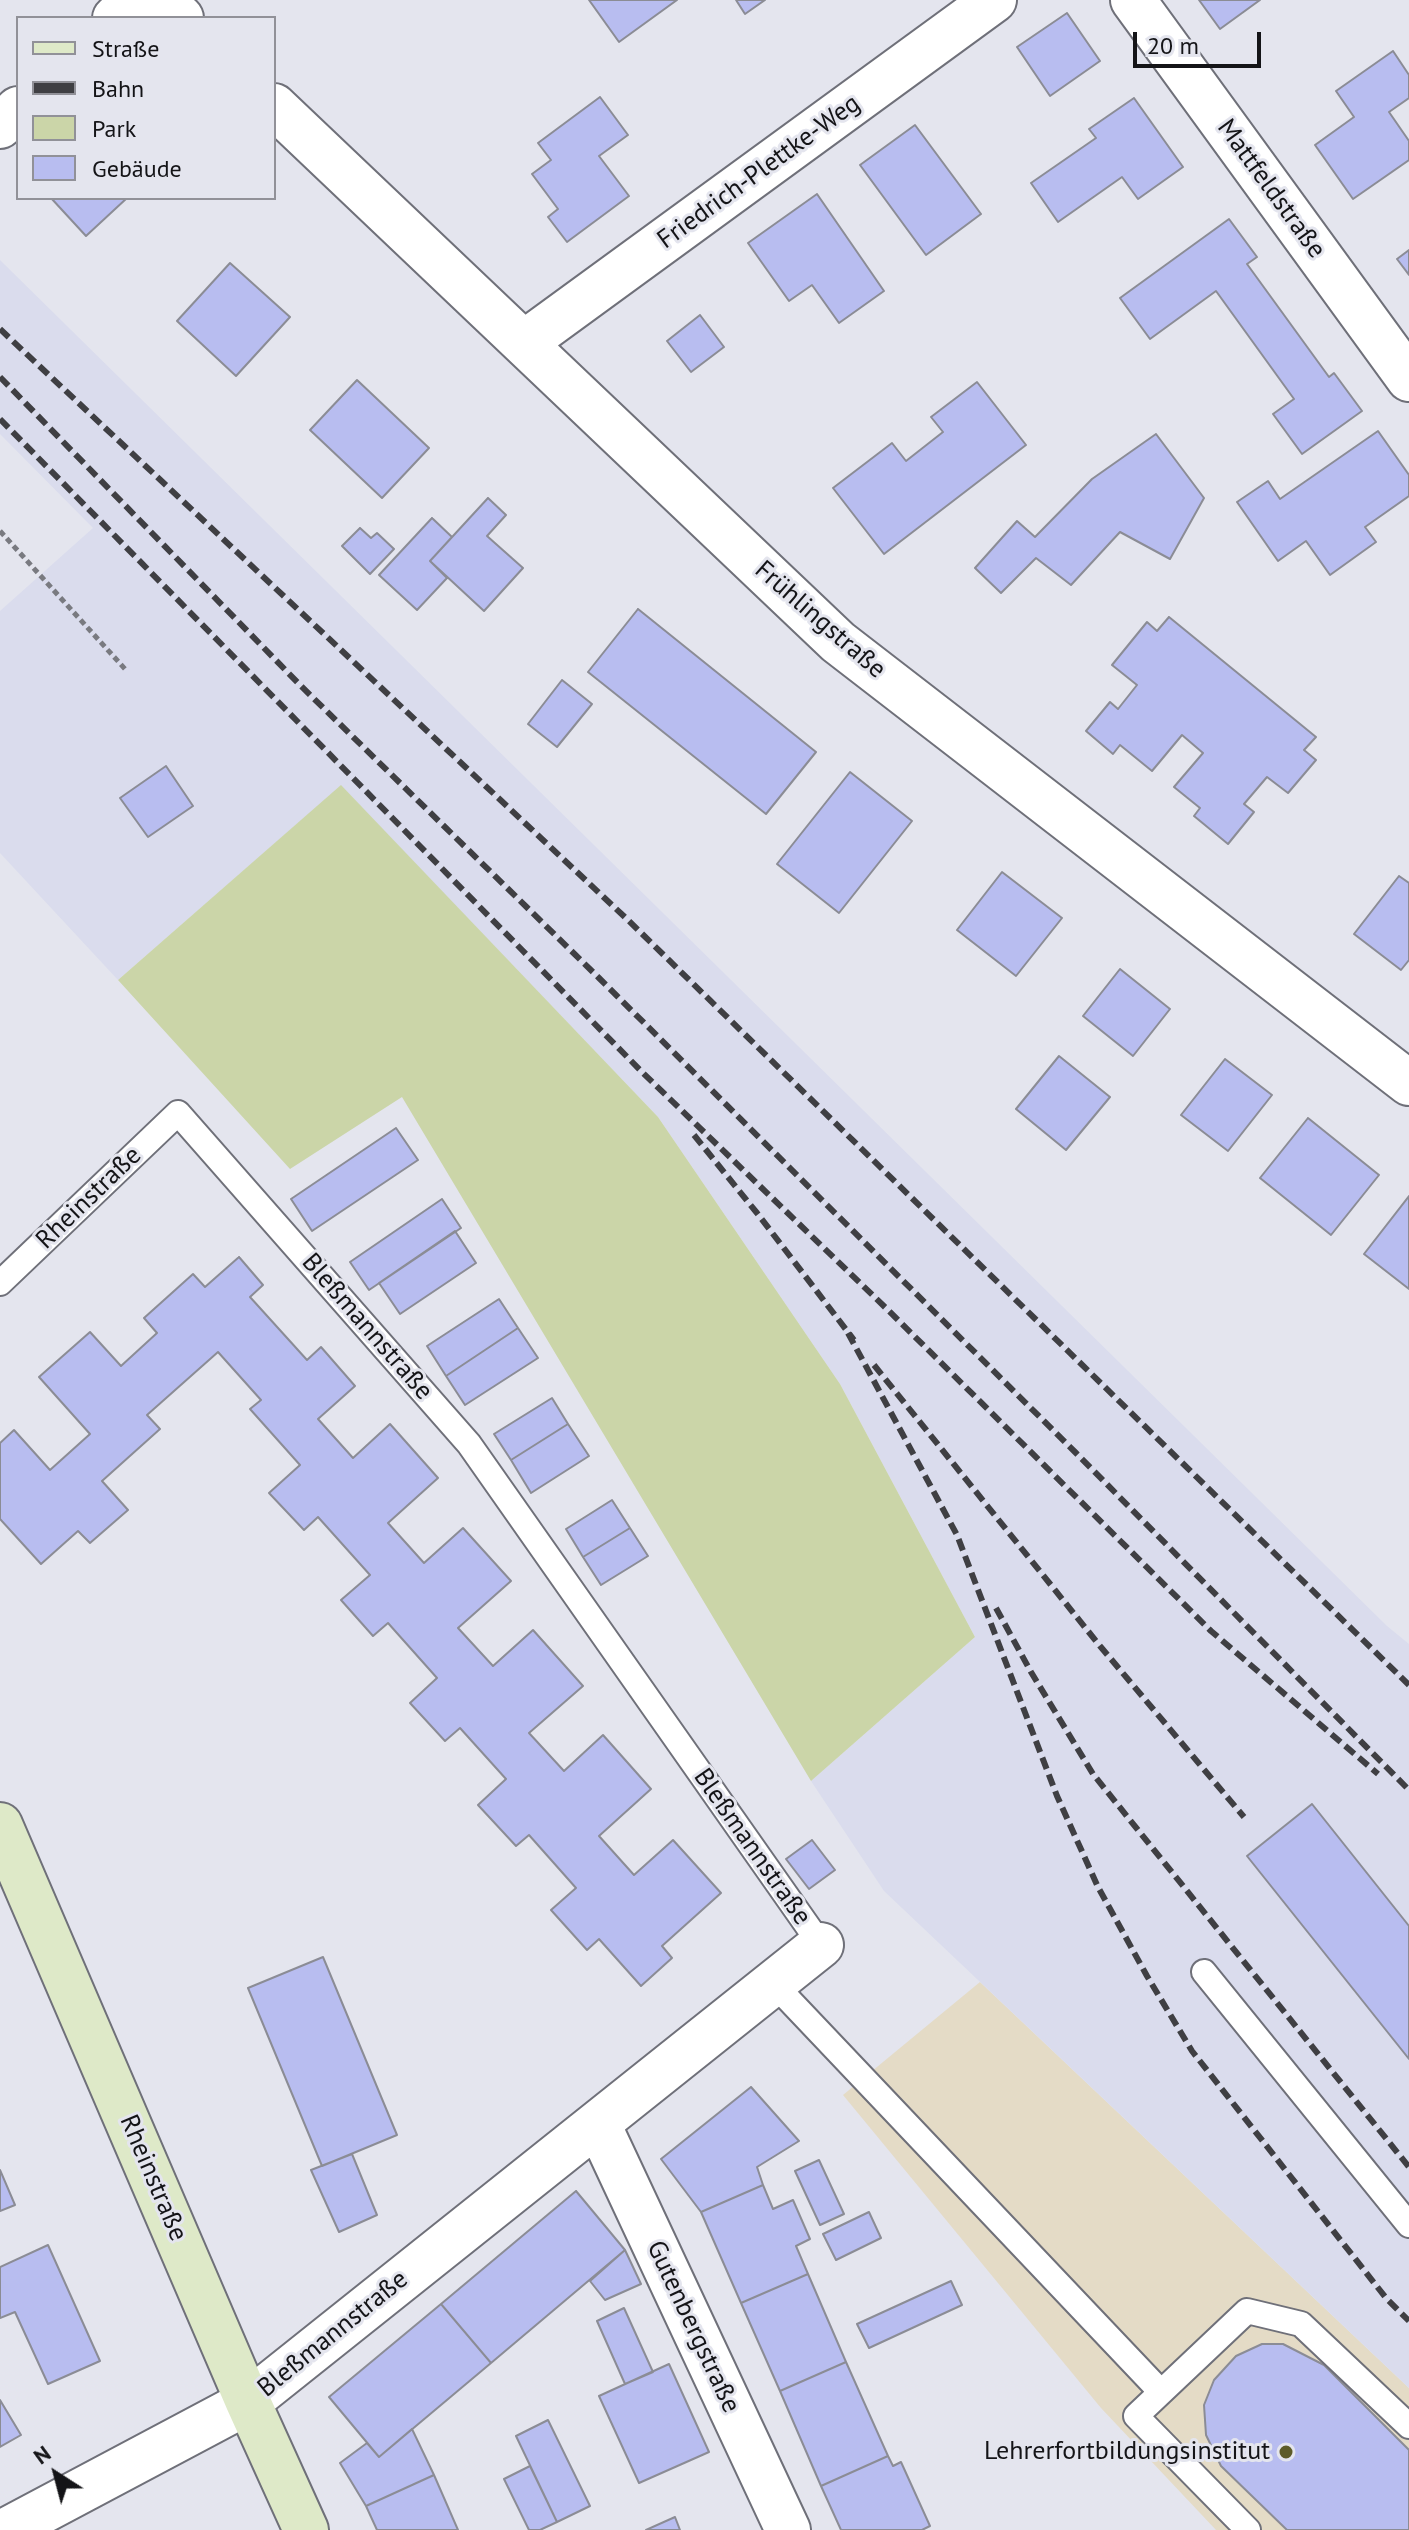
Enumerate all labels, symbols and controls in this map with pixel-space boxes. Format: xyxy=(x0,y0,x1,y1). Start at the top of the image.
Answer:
legend xyxy=(16,16,276,200)
scale bar xyxy=(1137,16,1265,66)
text: 20 m xyxy=(1147,30,1199,61)
text: Straße xyxy=(92,33,159,64)
text: Bahn xyxy=(92,73,144,104)
street label: Friedrich-Plettke-Weg xyxy=(652,88,866,256)
text: Park xyxy=(92,113,136,144)
street label: Mattfeldstraße xyxy=(1210,113,1332,265)
text: Gebäude xyxy=(92,153,182,184)
street label: Frühlingstraße xyxy=(748,555,892,685)
street label: Rheinstraße xyxy=(30,1140,148,1256)
street label: Bleßmannstraße xyxy=(295,1247,439,1407)
street label: Bleßmannstraße xyxy=(686,1763,818,1931)
street label: Rheinstraße xyxy=(112,2110,194,2246)
street label: Gutenbergstraße xyxy=(640,2236,746,2418)
street label: Bleßmannstraße xyxy=(252,2264,414,2404)
north arrow xyxy=(16,2434,96,2514)
place label: Lehrerfortbildungsinstitut xyxy=(984,2436,1270,2468)
text: N xyxy=(28,2439,56,2470)
marker: Lehrerfortbildungsinstitut xyxy=(1277,2443,1295,2461)

